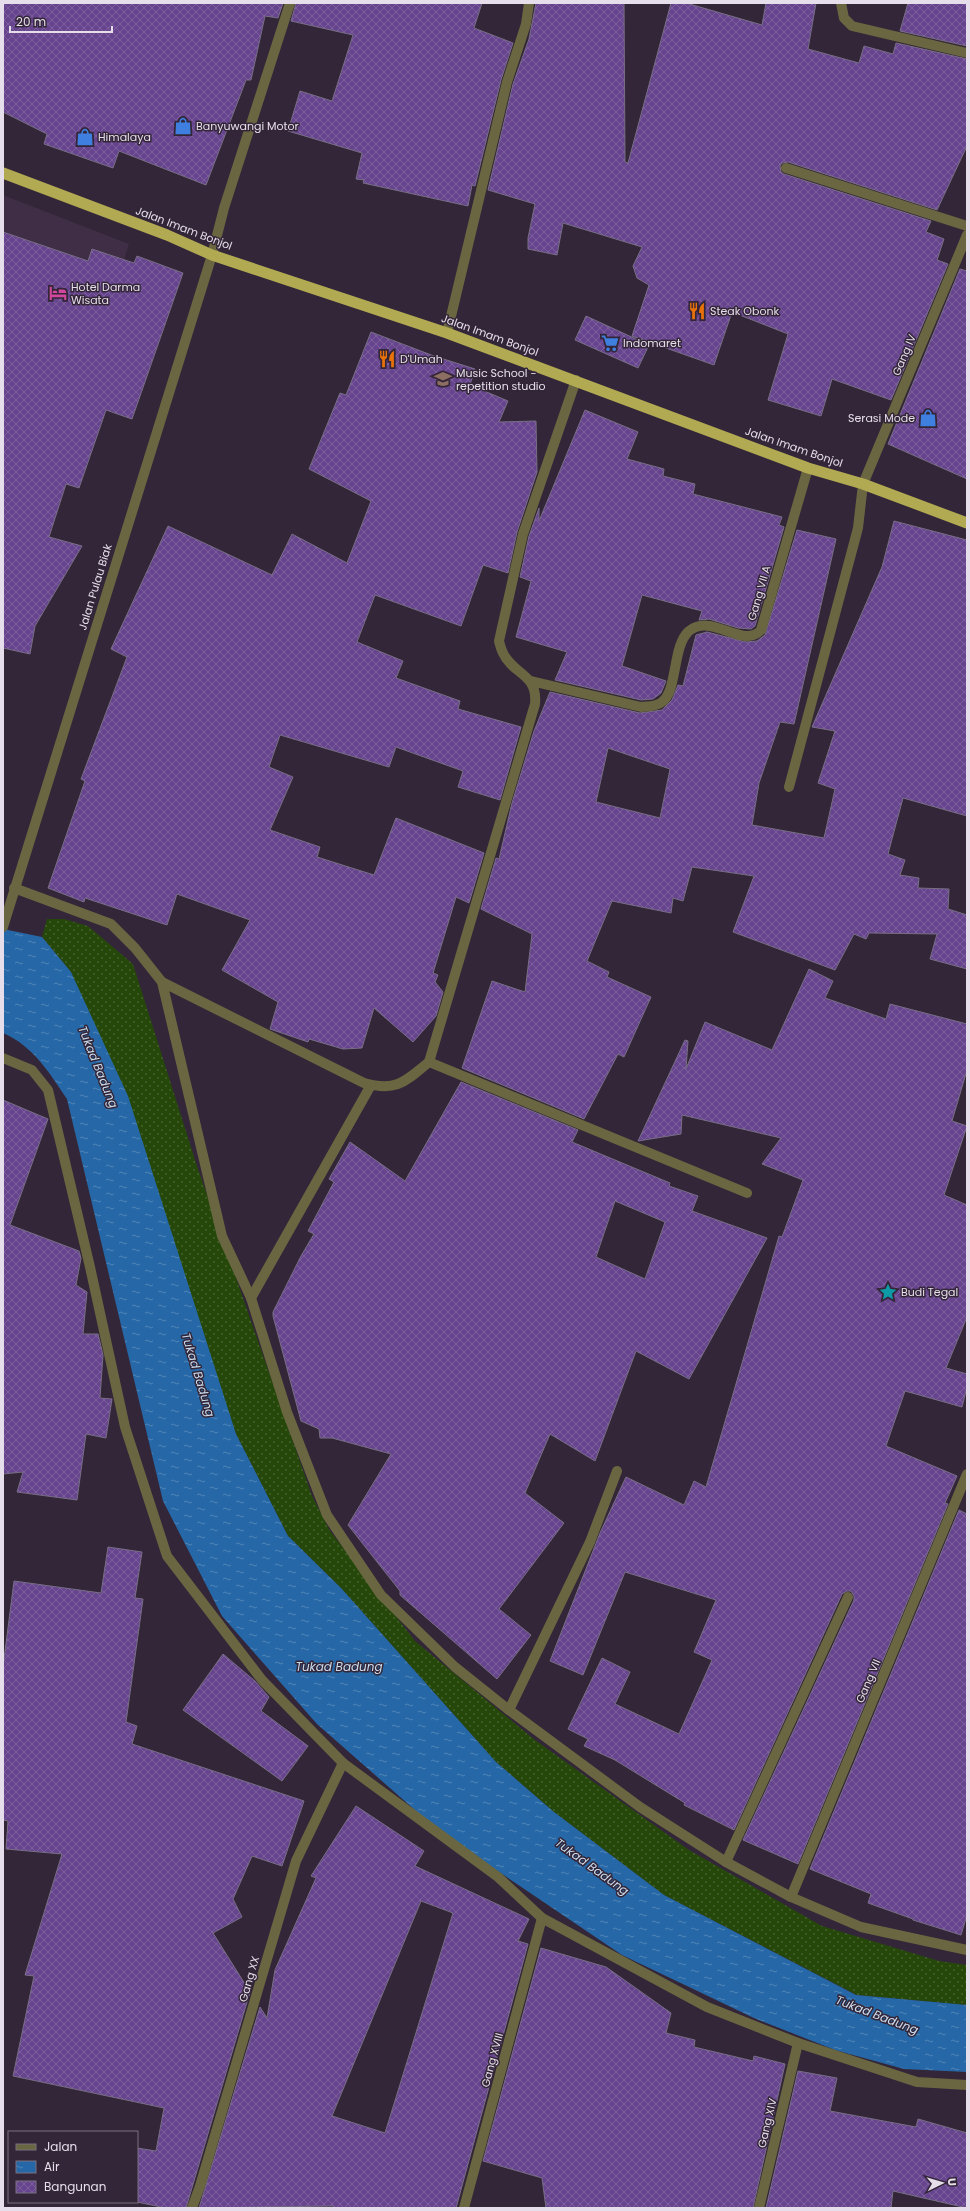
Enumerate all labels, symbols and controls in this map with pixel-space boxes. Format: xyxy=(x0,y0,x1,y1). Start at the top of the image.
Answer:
scale bar xyxy=(10,8,112,34)
text: 20 m xyxy=(16,13,46,30)
shop icon: Banyuwangi Motor xyxy=(173,116,193,136)
place label: Banyuwangi Motor xyxy=(196,118,299,134)
shop icon: Himalaya xyxy=(75,127,95,147)
place label: Himalaya xyxy=(98,129,151,145)
street label: Jalan Imam Bonjol xyxy=(133,202,235,254)
place label: Hotel Darma Wisata xyxy=(71,279,140,308)
hotel icon: Hotel Darma Wisata xyxy=(48,283,68,303)
restaurant icon: Steak Obonk xyxy=(687,301,707,321)
place label: Steak Obonk xyxy=(710,303,779,319)
street label: Jalan Imam Bonjol xyxy=(439,310,541,360)
street label: Gang IV xyxy=(888,331,920,378)
supermarket icon: Indomaret xyxy=(600,333,620,353)
place label: Indomaret xyxy=(623,335,681,351)
restaurant icon: D'Umah xyxy=(377,349,397,369)
place label: D'Umah xyxy=(400,351,443,367)
place label: Music School - repetition studio xyxy=(456,365,546,394)
school or university icon: Music School - repetition studio xyxy=(433,369,453,389)
shop icon: Serasi Mode xyxy=(918,408,938,428)
place label: Serasi Mode xyxy=(848,410,915,426)
street label: Jalan Imam Bonjol xyxy=(743,423,845,471)
street label: Jalan Pulau Biak xyxy=(74,542,116,632)
street label: Gang VII A xyxy=(744,563,775,622)
water label: Tukad Badung xyxy=(74,1023,123,1110)
place icon: Budi Tegal xyxy=(878,1282,898,1302)
place label: Budi Tegal xyxy=(901,1284,958,1300)
water label: Tukad Badung xyxy=(178,1331,219,1419)
street label: Gang VII xyxy=(852,1657,884,1705)
water label: Tukad Badung xyxy=(295,1658,383,1675)
water label: Tukad Badung xyxy=(552,1834,633,1899)
street label: Gang XX xyxy=(235,1954,263,2004)
water label: Tukad Badung xyxy=(833,1991,921,2038)
street label: Gang XVIII xyxy=(477,2031,507,2089)
street label: Gang XIV xyxy=(754,2096,781,2149)
legend xyxy=(8,2131,138,2203)
text: Jalan xyxy=(44,2138,77,2155)
text: Air xyxy=(44,2158,60,2175)
north arrow xyxy=(922,2163,962,2203)
text: Bangunan xyxy=(44,2178,106,2195)
text: U xyxy=(944,2178,960,2187)

